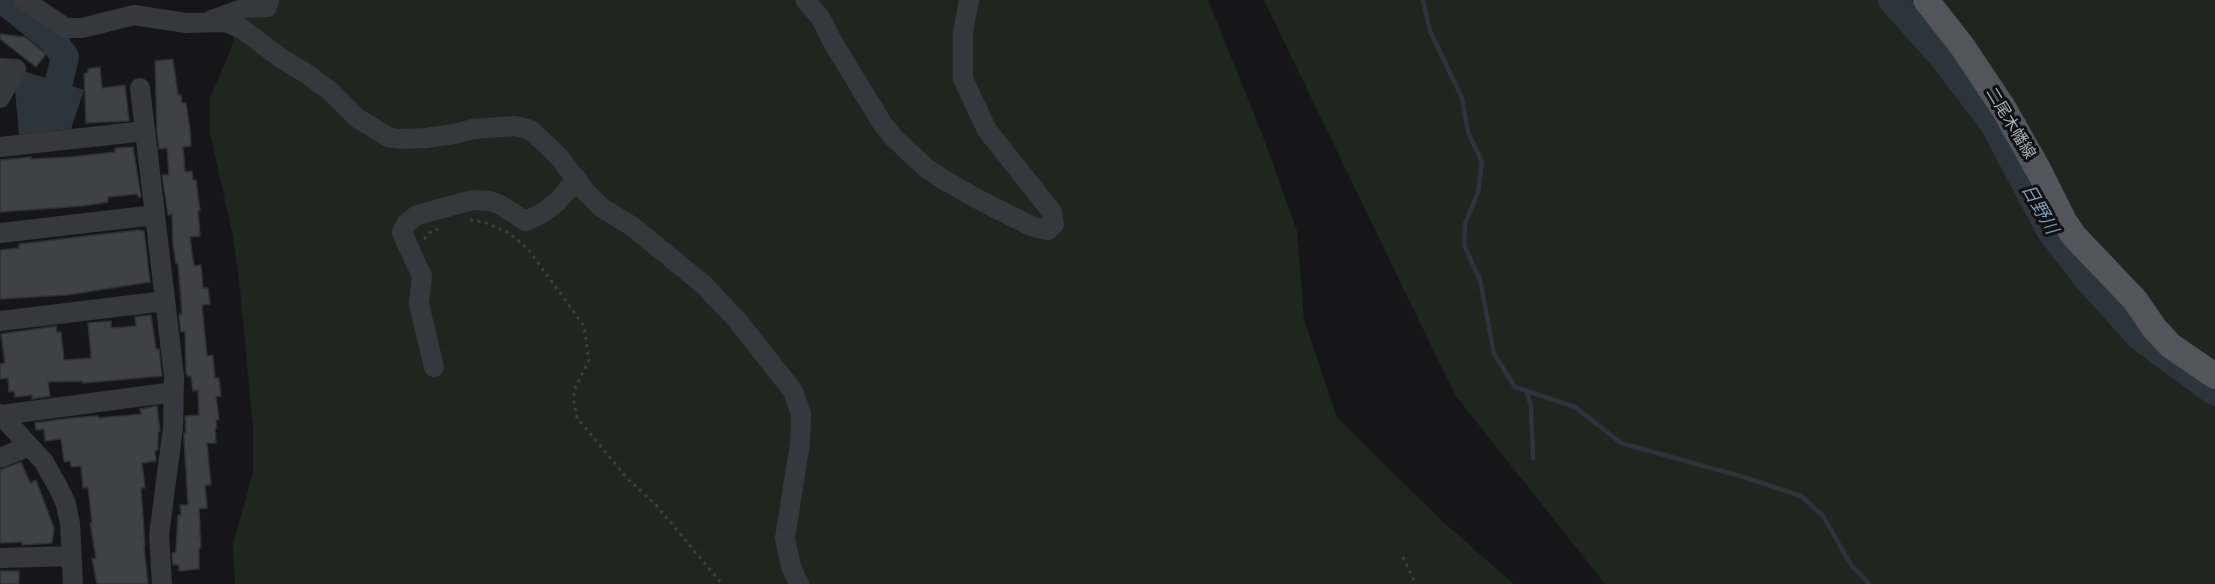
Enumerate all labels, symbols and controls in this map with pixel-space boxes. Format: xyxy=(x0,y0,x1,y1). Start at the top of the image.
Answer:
street label: 二尾木幡線 xyxy=(1982,84,2040,162)
water label: 日野川 xyxy=(2017,180,2063,238)

